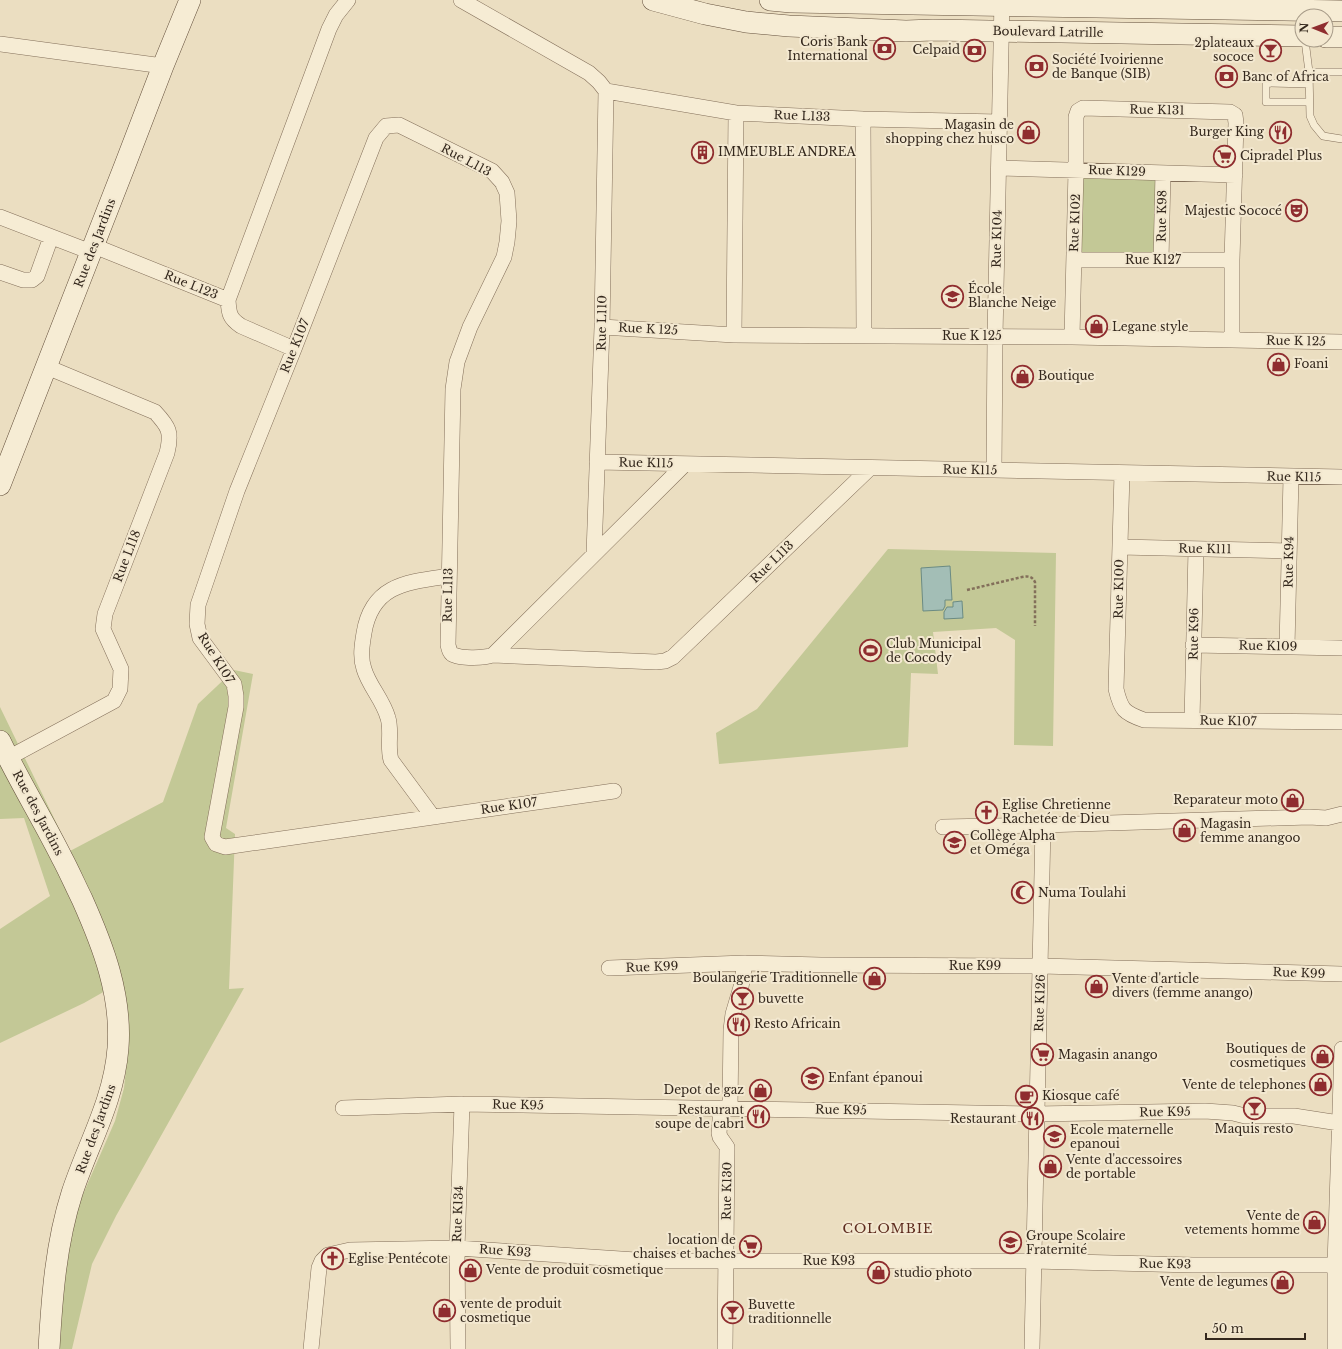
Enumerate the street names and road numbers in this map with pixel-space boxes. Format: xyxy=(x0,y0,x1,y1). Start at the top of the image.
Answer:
street label: Boulevard Latrille xyxy=(992,23,1104,40)
street label: Rue K131 xyxy=(1129,102,1185,117)
street label: Rue L133 xyxy=(773,107,831,124)
street label: Rue L113 xyxy=(439,140,494,179)
street label: Rue K129 xyxy=(1088,162,1146,179)
street label: Rue K98 xyxy=(1154,190,1169,242)
street label: Rue K102 xyxy=(1066,193,1083,252)
street label: Rue des Jardins xyxy=(71,196,118,289)
street label: Rue K104 xyxy=(988,210,1005,268)
street label: Rue K127 xyxy=(1125,252,1182,267)
street label: Rue L123 xyxy=(162,267,220,302)
street label: Rue L110 xyxy=(594,295,609,351)
street label: Rue K107 xyxy=(277,316,313,375)
street label: Rue K 125 xyxy=(618,319,678,338)
street label: Rue K 125 xyxy=(942,328,1002,343)
street label: Rue K 125 xyxy=(1266,332,1326,349)
street label: Rue K115 xyxy=(619,455,674,470)
street label: Rue K115 xyxy=(943,462,998,477)
street label: Rue K115 xyxy=(1267,469,1322,484)
street label: Rue L118 xyxy=(110,528,143,584)
street label: Rue K94 xyxy=(1281,536,1296,588)
street label: Rue L113 xyxy=(747,537,797,586)
street label: Rue K111 xyxy=(1178,541,1232,556)
street label: Rue K100 xyxy=(1110,559,1127,619)
street label: Rue L113 xyxy=(440,568,455,622)
street label: Rue K96 xyxy=(1186,607,1201,660)
street label: Rue K107 xyxy=(195,630,238,687)
street label: Rue K109 xyxy=(1238,637,1298,654)
street label: Rue K107 xyxy=(1199,713,1258,729)
street label: Rue des Jardins xyxy=(10,768,67,858)
street label: Rue K107 xyxy=(480,794,539,817)
street label: Rue K99 xyxy=(625,958,679,975)
street label: Rue K99 xyxy=(949,958,1001,973)
street label: Rue K99 xyxy=(1272,964,1326,981)
street label: Rue K126 xyxy=(1031,974,1048,1032)
street label: Rue des Jardins xyxy=(72,1082,119,1176)
street label: Rue K95 xyxy=(492,1097,544,1112)
street label: Rue K95 xyxy=(815,1102,867,1117)
street label: Rue K95 xyxy=(1139,1104,1191,1119)
street label: Rue K130 xyxy=(718,1162,735,1220)
street label: Rue K134 xyxy=(449,1185,466,1243)
street label: Rue K93 xyxy=(478,1241,532,1260)
street label: Rue K93 xyxy=(803,1253,855,1268)
street label: Rue K93 xyxy=(1139,1256,1191,1271)

